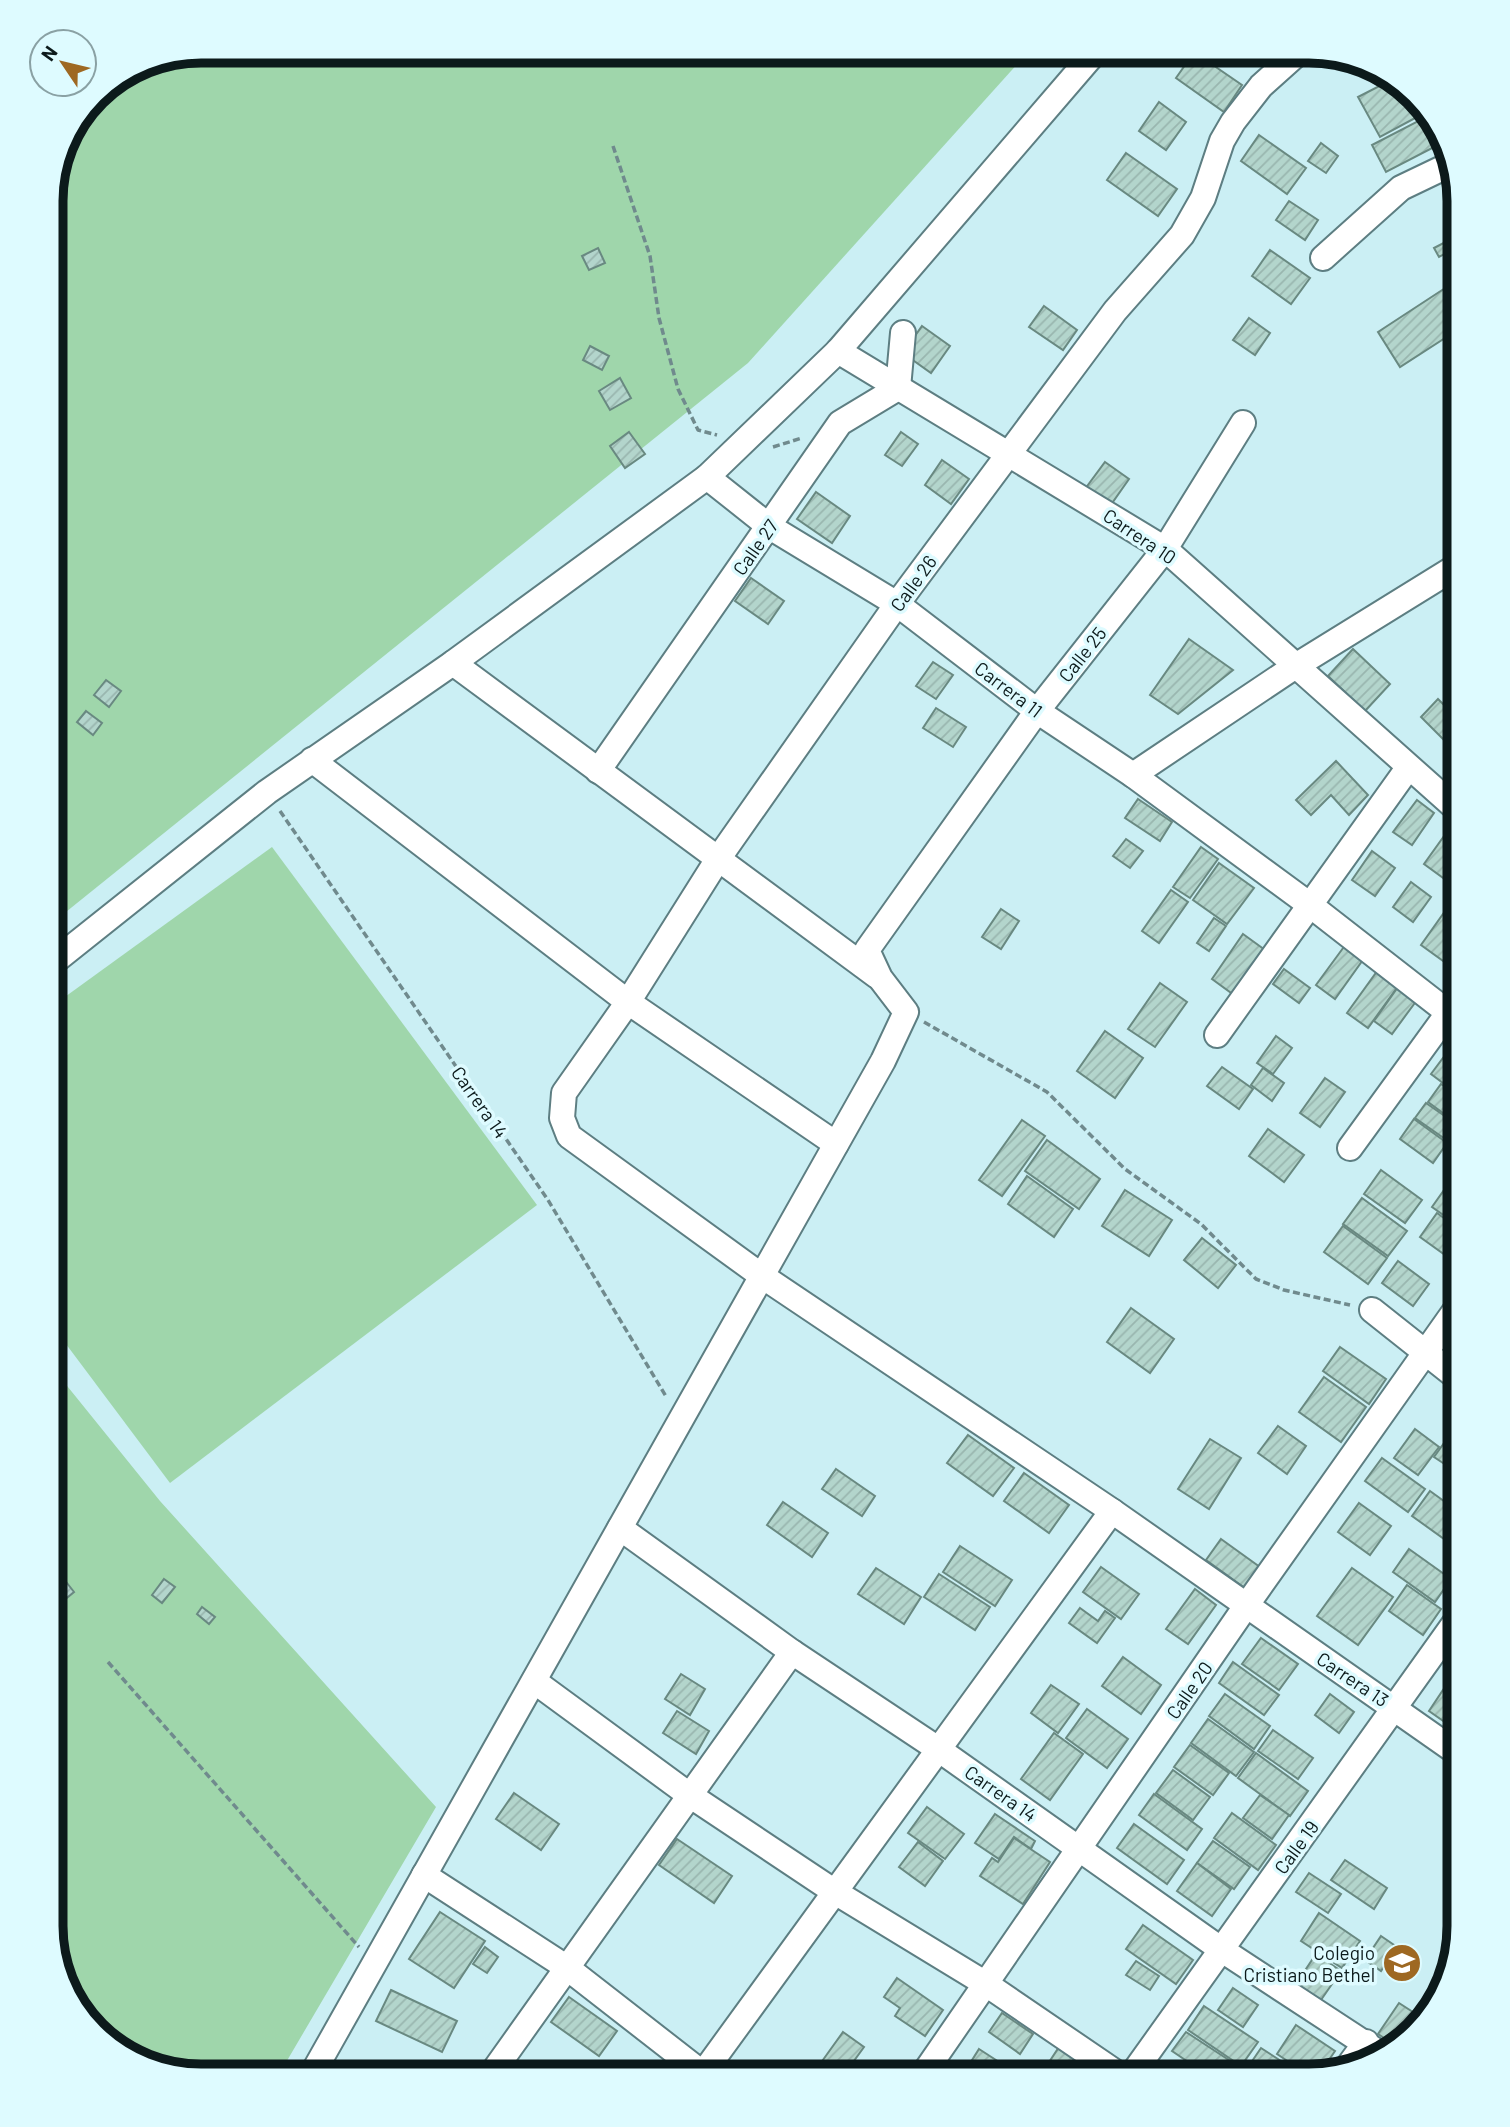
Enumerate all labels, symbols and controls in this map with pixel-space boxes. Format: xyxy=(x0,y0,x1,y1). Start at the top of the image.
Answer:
north arrow xyxy=(28,28,98,98)
text: N xyxy=(36,41,62,65)
street label: Carrera 10 xyxy=(1099,503,1181,569)
street label: Calle 27 xyxy=(728,515,782,579)
street label: Calle 26 xyxy=(885,550,941,616)
street label: Calle 25 xyxy=(1053,622,1111,686)
street label: Carrera 11 xyxy=(971,656,1047,722)
street label: Carrera 14 xyxy=(447,1062,513,1142)
street label: Carrera 13 xyxy=(1313,1647,1393,1711)
street label: Calle 20 xyxy=(1161,1657,1217,1723)
street label: Carrera 14 xyxy=(961,1760,1041,1826)
street label: Calle 19 xyxy=(1269,1816,1323,1878)
place label: Colegio Cristiano Bethel xyxy=(1243,1941,1375,1986)
school or university icon: Colegio Cristiano Bethel xyxy=(1381,1942,1423,1984)

